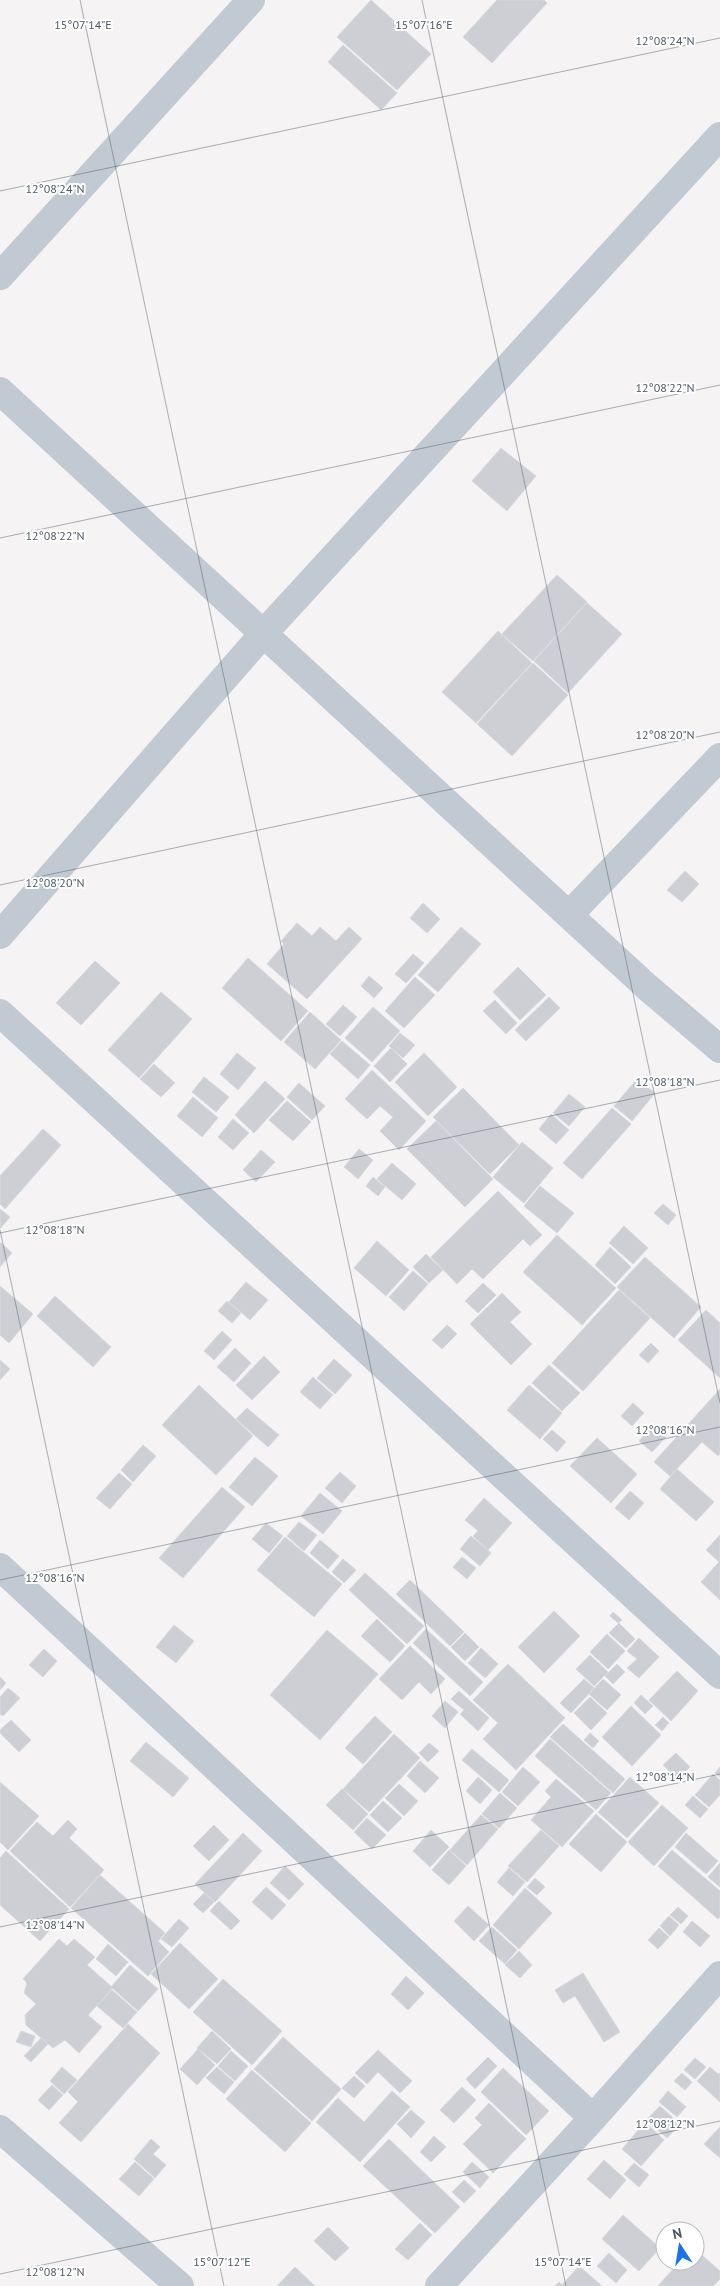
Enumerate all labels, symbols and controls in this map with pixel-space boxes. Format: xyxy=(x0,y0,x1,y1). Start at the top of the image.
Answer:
text: 15°07'14"E xyxy=(54,17,112,32)
text: 15°07'16"E xyxy=(395,17,453,32)
text: 12°08'24"N xyxy=(635,33,695,48)
text: 12°08'24"N xyxy=(25,181,85,196)
text: 12°08'22"N xyxy=(635,380,695,395)
text: 12°08'22"N xyxy=(25,528,85,543)
text: 12°08'20"N xyxy=(635,727,695,742)
text: 12°08'20"N xyxy=(25,875,85,890)
text: 12°08'18"N xyxy=(635,1074,695,1089)
text: 12°08'18"N xyxy=(25,1222,85,1237)
text: 12°08'16"N xyxy=(635,1422,695,1437)
text: 12°08'16"N xyxy=(25,1570,85,1585)
text: 12°08'14"N xyxy=(635,1769,695,1784)
text: 12°08'14"N xyxy=(25,1917,85,1932)
text: 12°08'12"N xyxy=(635,2116,695,2131)
north arrow xyxy=(655,2221,705,2271)
text: N xyxy=(671,2224,684,2243)
text: 15°07'12"E xyxy=(193,2254,251,2269)
text: 15°07'14"E xyxy=(534,2254,592,2269)
text: 12°08'12"N xyxy=(25,2264,85,2279)

